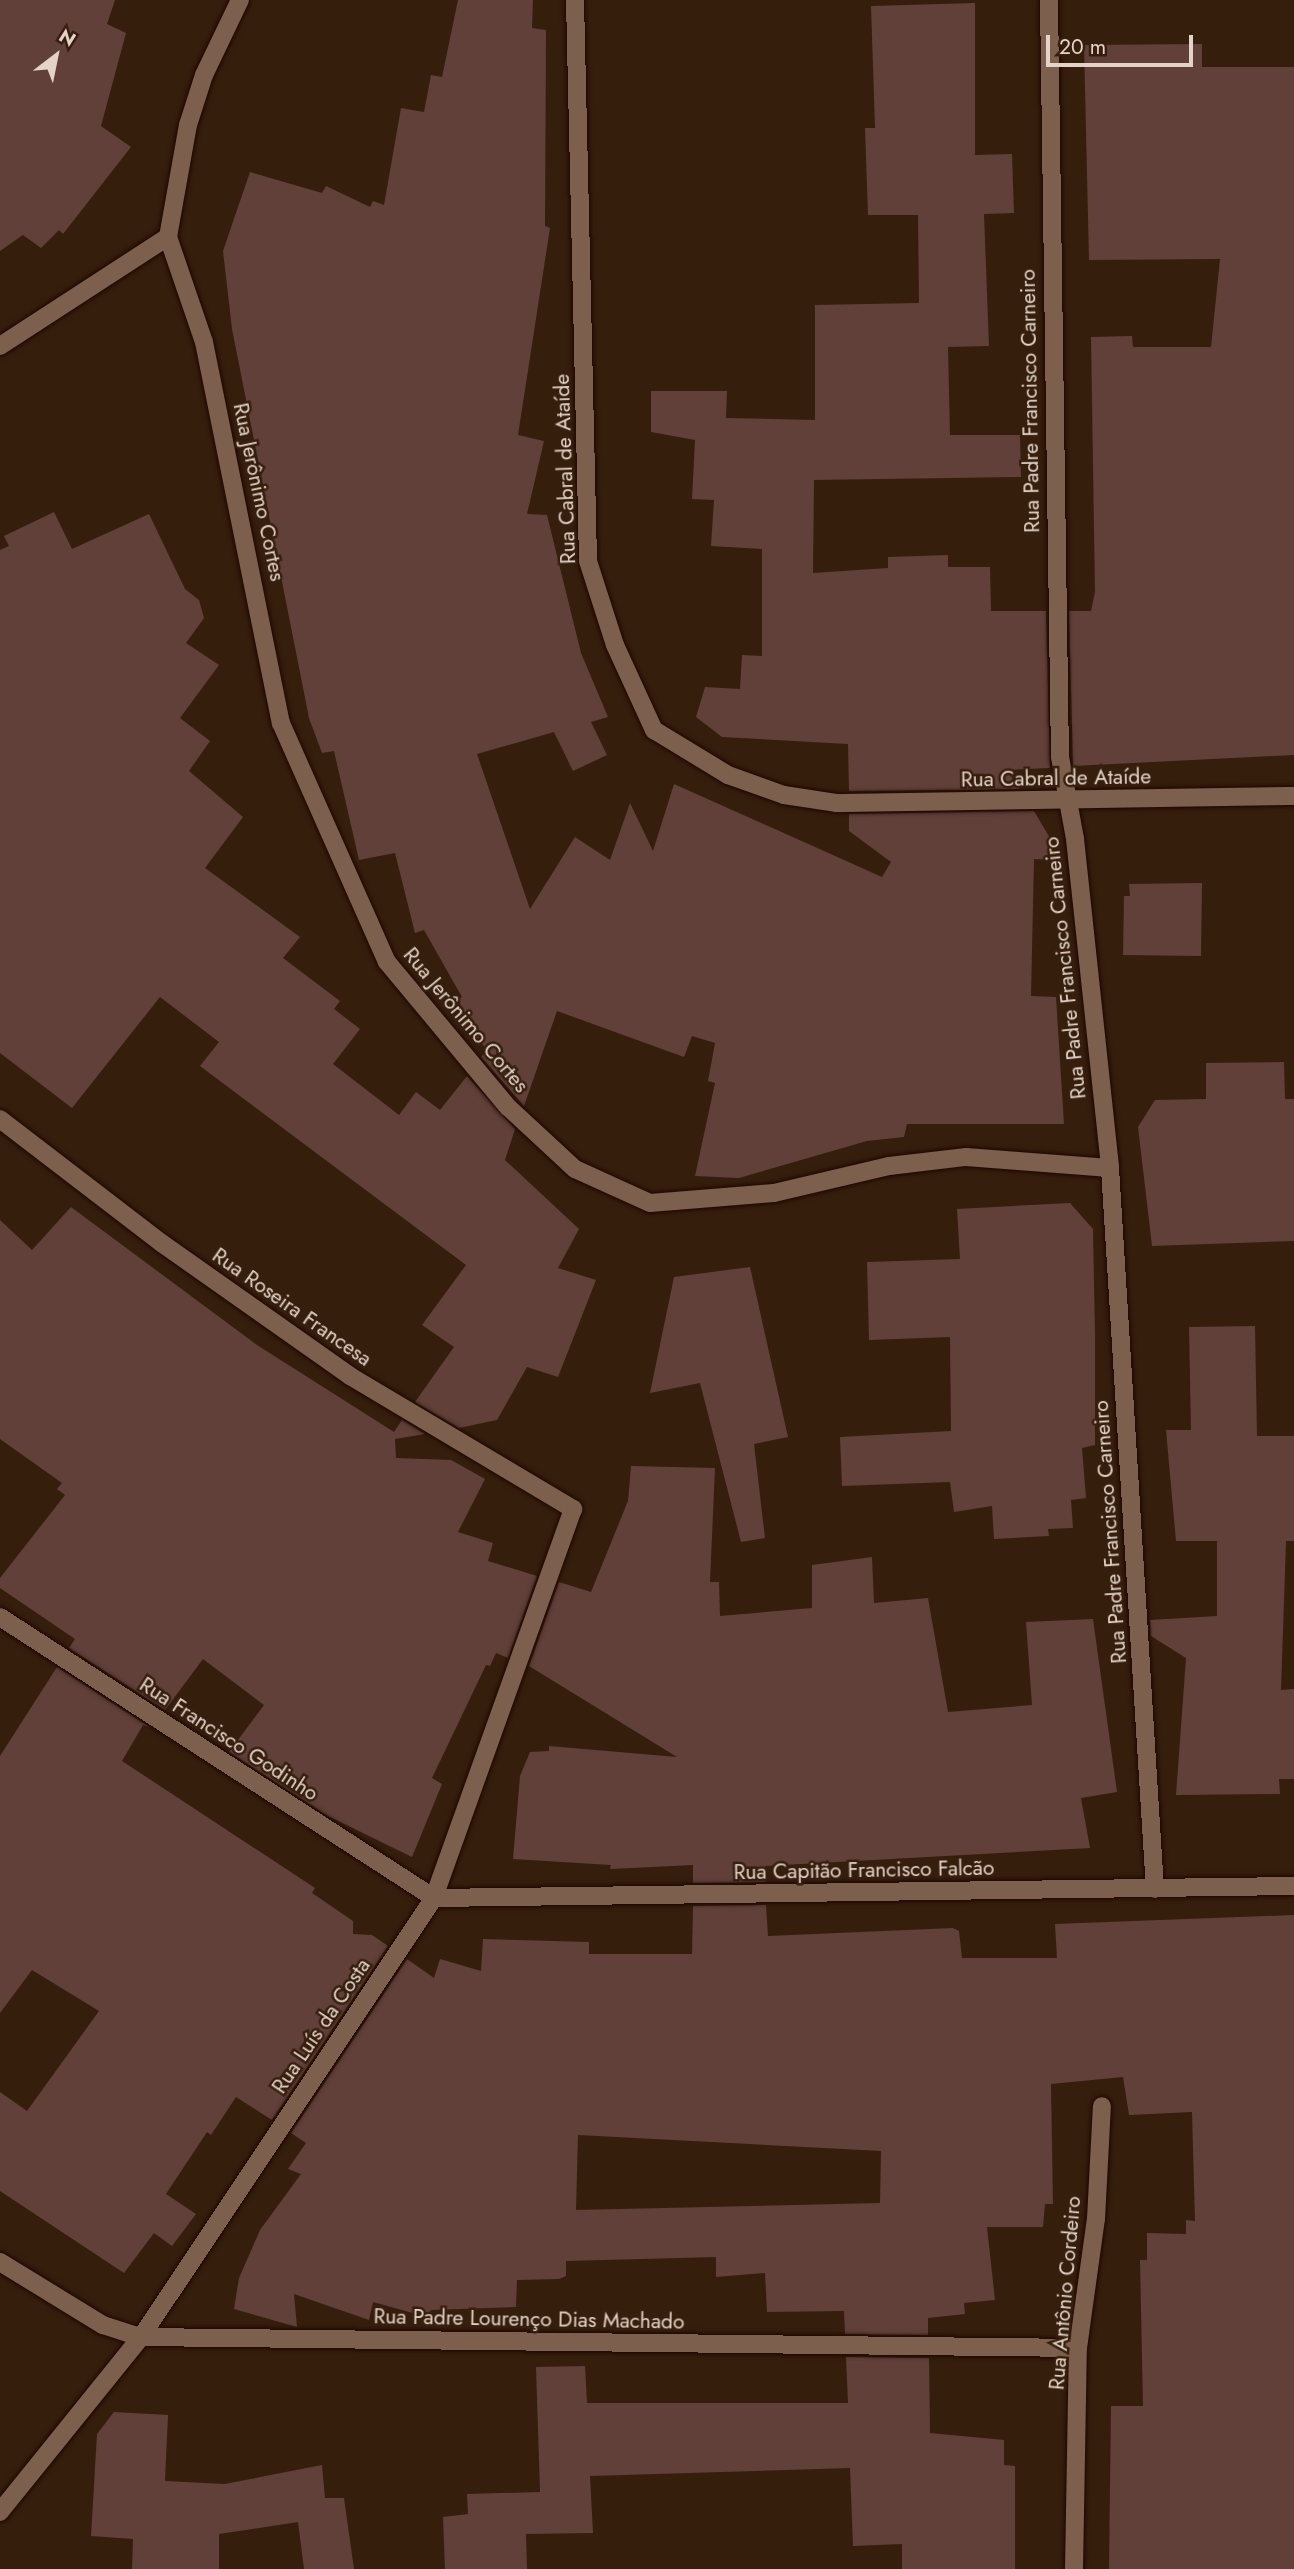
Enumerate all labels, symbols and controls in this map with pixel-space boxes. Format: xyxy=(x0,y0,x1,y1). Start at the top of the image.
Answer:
north arrow xyxy=(21,21,91,91)
scale bar xyxy=(1049,21,1196,65)
text: N xyxy=(54,22,81,53)
text: 20 m xyxy=(1059,32,1106,62)
street label: Rua Padre Francisco Carneiro xyxy=(1015,269,1045,533)
street label: Rua Cabral de Ataíde xyxy=(549,373,581,565)
street label: Rua Jerônimo Cortes xyxy=(228,401,290,583)
street label: Rua Cabral de Ataíde xyxy=(961,764,1151,792)
street label: Rua Padre Francisco Carneiro xyxy=(1039,836,1091,1100)
street label: Rua Jerônimo Cortes xyxy=(398,942,534,1098)
street label: Rua Roseira Francesa xyxy=(208,1243,376,1371)
street label: Rua Padre Francisco Carneiro xyxy=(1088,1400,1132,1664)
street label: Rua Francisco Godinho xyxy=(135,1672,323,1806)
street label: Rua Capitão Francisco Falcão xyxy=(733,1855,995,1885)
street label: Rua Luís da Costa xyxy=(267,1954,375,2098)
street label: Rua Antônio Cordeiro xyxy=(1044,2195,1086,2391)
street label: Rua Padre Lourenço Dias Machado xyxy=(373,2304,685,2334)

